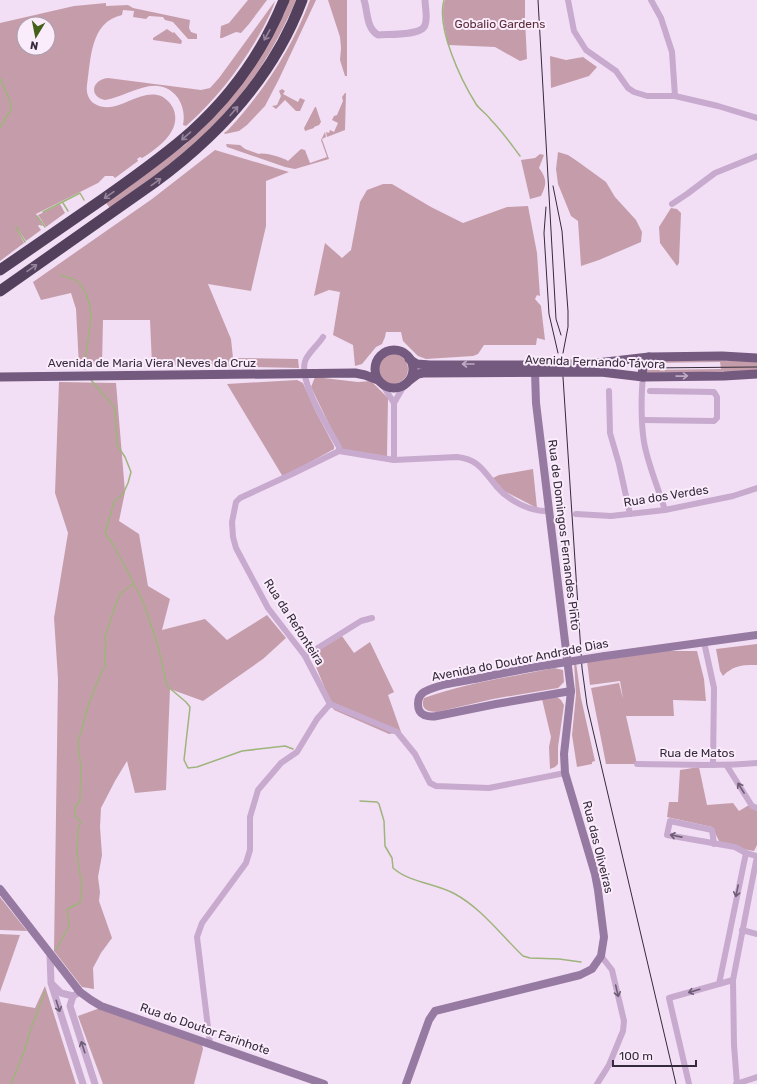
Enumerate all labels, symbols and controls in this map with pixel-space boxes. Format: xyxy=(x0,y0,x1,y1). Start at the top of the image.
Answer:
north arrow xyxy=(16,16,56,56)
park label: Gobalio Gardens xyxy=(455,17,545,31)
one-way arrow xyxy=(263,29,271,41)
text: N xyxy=(29,38,39,52)
one-way arrow xyxy=(230,106,239,117)
one-way arrow xyxy=(182,131,192,140)
one-way arrow xyxy=(150,178,161,186)
one-way arrow xyxy=(103,191,114,199)
one-way arrow xyxy=(26,264,37,272)
street label: Avenida Fernando Távora xyxy=(525,353,665,371)
street label: Avenida de Maria Viera Neves da Cruz xyxy=(48,356,256,370)
one-way arrow xyxy=(462,360,475,368)
one-way arrow xyxy=(675,373,688,380)
street label: Rua de Domingos Fernandes Pinto xyxy=(545,439,583,631)
street label: Rua dos Verdes xyxy=(623,482,709,510)
street label: Rua da Refonteira xyxy=(261,576,327,668)
street label: Avenida do Doutor Andrade Dias xyxy=(430,636,610,684)
street label: Rua de Matos xyxy=(659,746,735,760)
one-way arrow xyxy=(737,783,745,794)
street label: Rua das Oliveiras xyxy=(580,799,616,895)
one-way arrow xyxy=(670,832,683,840)
one-way arrow xyxy=(733,885,741,898)
one-way arrow xyxy=(613,984,621,997)
one-way arrow xyxy=(688,988,701,995)
one-way arrow xyxy=(55,999,63,1011)
street label: Rua do Doutor Farinhote xyxy=(138,1000,272,1058)
one-way arrow xyxy=(79,1041,87,1053)
scale bar xyxy=(613,1042,696,1068)
text: 100 m xyxy=(619,1049,653,1063)

